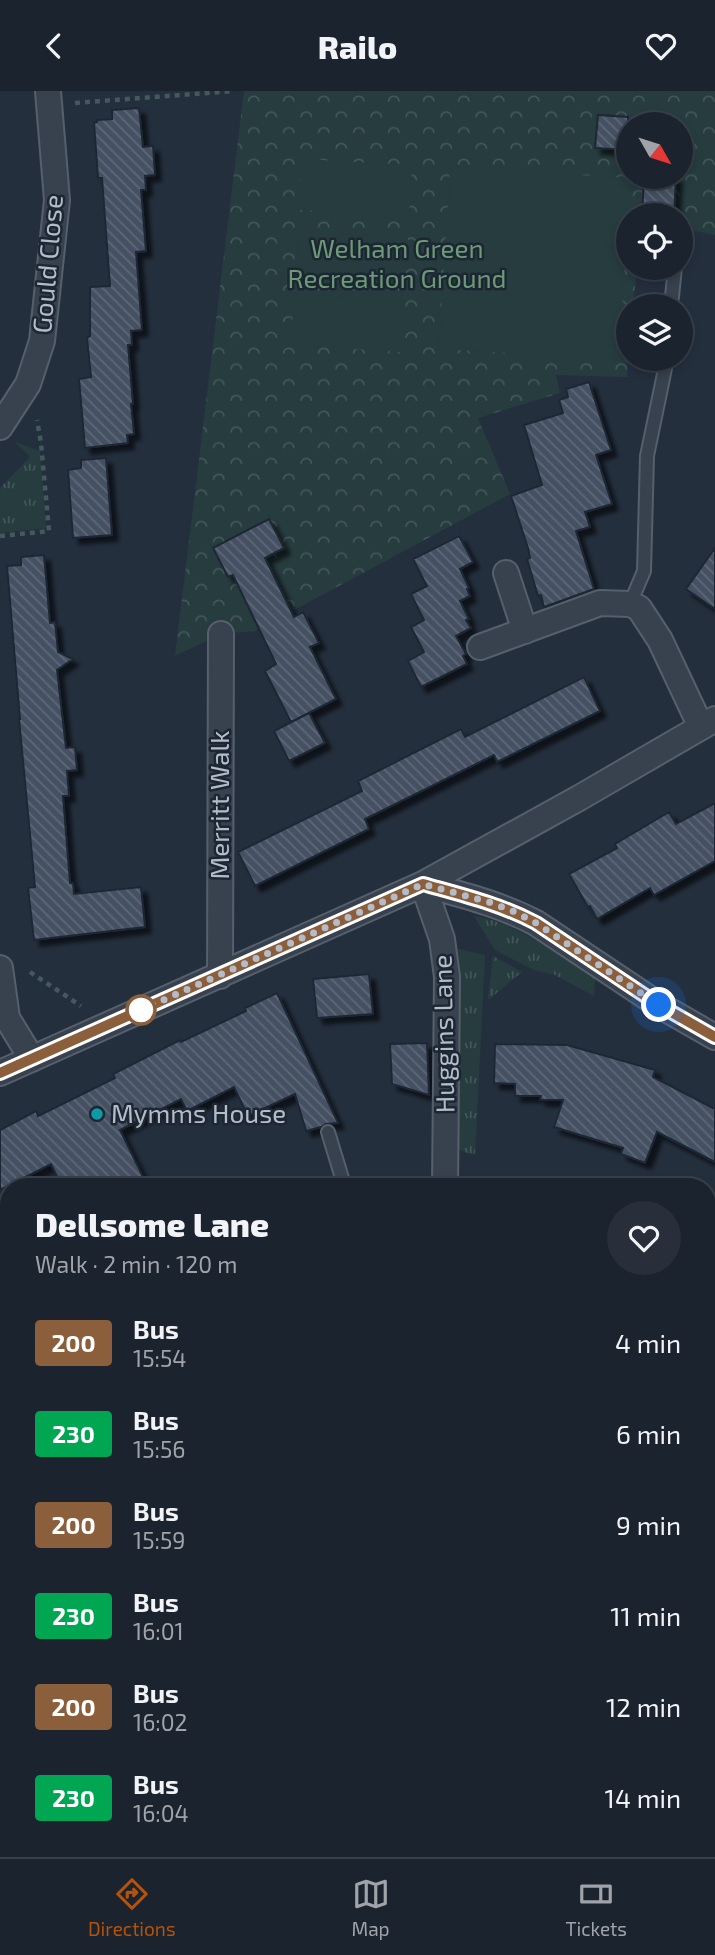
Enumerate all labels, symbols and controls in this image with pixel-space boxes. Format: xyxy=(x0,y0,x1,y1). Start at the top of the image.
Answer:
icon: back xyxy=(35,27,73,65)
text: Railo xyxy=(318,27,397,65)
icon: heart xyxy=(642,27,680,65)
north arrow xyxy=(616,112,693,189)
map controls xyxy=(616,112,693,371)
street label: Gould Close xyxy=(25,193,68,334)
button: locate xyxy=(616,203,693,280)
park label: Welham Green Recreation Ground xyxy=(288,232,506,293)
button: layers xyxy=(616,294,693,371)
street label: Merritt Walk xyxy=(203,731,234,879)
street label: Huggins Lane xyxy=(426,955,459,1114)
your location xyxy=(641,987,676,1022)
unlabelled marker xyxy=(126,995,156,1025)
place label: Mymms House xyxy=(111,1097,286,1128)
marker: Mymms House xyxy=(89,1106,105,1122)
button: heart xyxy=(607,1201,681,1275)
text: Dellsome Lane xyxy=(35,1204,269,1244)
text: Walk · 2 min · 120 m xyxy=(35,1250,237,1278)
text: Bus xyxy=(133,1313,179,1344)
text: 4 min xyxy=(615,1327,681,1358)
text: 200 xyxy=(51,1328,96,1357)
text: 15:54 xyxy=(133,1344,186,1372)
text: Bus xyxy=(133,1404,179,1435)
text: 6 min xyxy=(616,1418,681,1449)
text: 230 xyxy=(52,1419,95,1448)
text: 15:56 xyxy=(133,1435,185,1463)
text: Bus xyxy=(133,1495,179,1526)
text: 9 min xyxy=(616,1509,681,1540)
text: 200 xyxy=(51,1510,96,1539)
text: 15:59 xyxy=(133,1526,185,1554)
text: Bus xyxy=(133,1586,179,1617)
text: 11 min xyxy=(610,1600,681,1631)
text: 230 xyxy=(52,1601,95,1630)
text: 16:01 xyxy=(133,1617,184,1645)
text: Bus xyxy=(133,1677,179,1708)
text: 12 min xyxy=(606,1691,681,1722)
text: 200 xyxy=(51,1692,96,1721)
text: 16:02 xyxy=(133,1708,188,1736)
text: Bus xyxy=(133,1768,179,1799)
text: 14 min xyxy=(605,1782,681,1813)
text: 230 xyxy=(52,1783,95,1812)
text: 16:04 xyxy=(133,1799,189,1827)
tab: Directions xyxy=(88,1875,176,1940)
tab: Map xyxy=(351,1875,390,1940)
tab: Tickets xyxy=(565,1875,627,1940)

